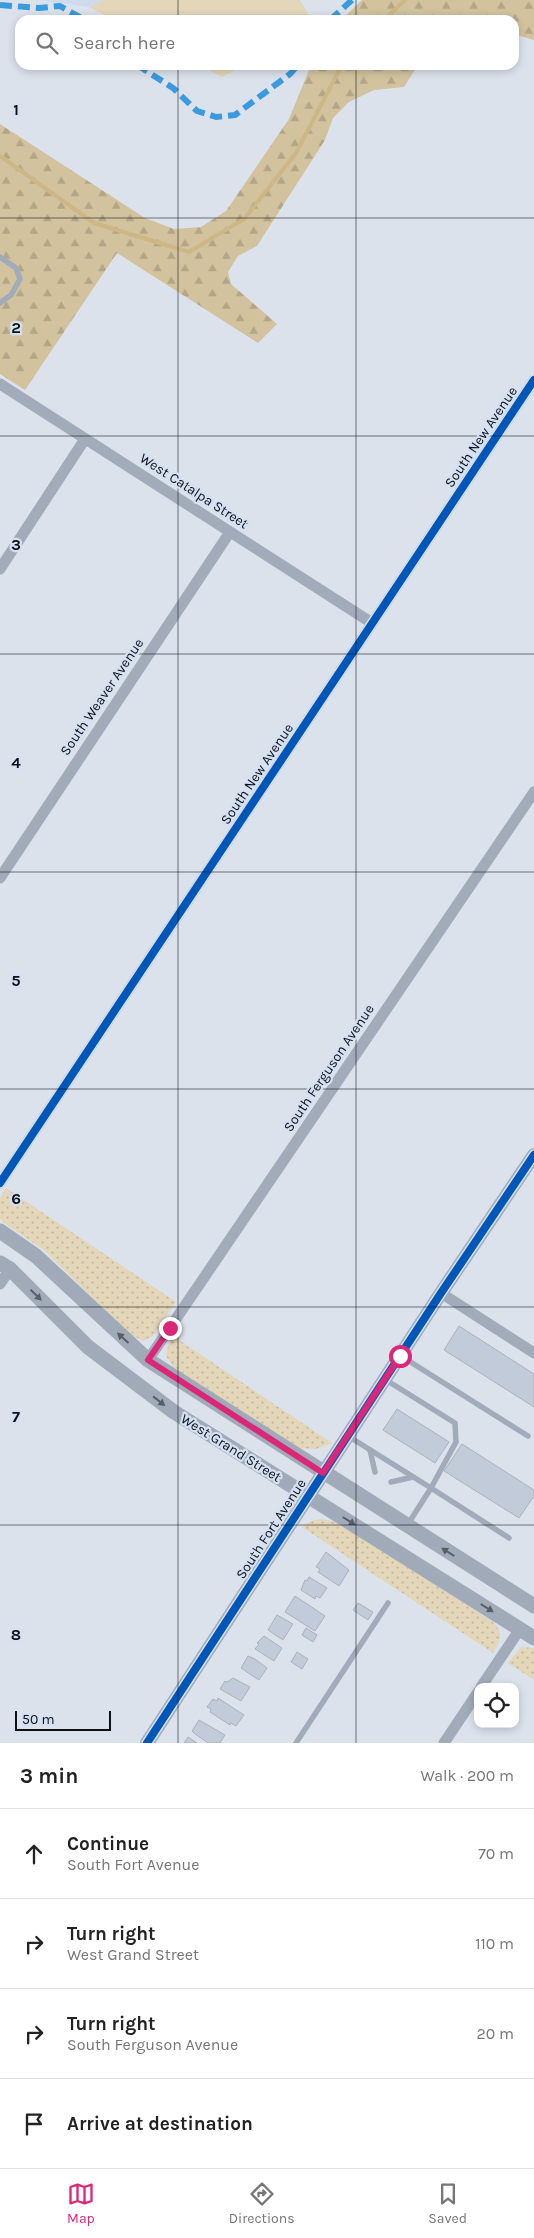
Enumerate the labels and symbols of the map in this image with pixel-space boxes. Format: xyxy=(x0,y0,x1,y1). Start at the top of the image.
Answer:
text: 1 xyxy=(13,100,19,119)
text: 2 xyxy=(11,318,21,337)
street label: South New Avenue xyxy=(441,383,521,491)
street label: West Catalpa Street xyxy=(137,450,251,532)
text: 3 xyxy=(11,535,21,554)
street label: South Weaver Avenue xyxy=(57,635,147,759)
street label: South New Avenue xyxy=(217,720,297,828)
text: 4 xyxy=(11,753,21,772)
text: 5 xyxy=(11,971,21,990)
street label: South Ferguson Avenue xyxy=(280,1001,378,1135)
text: 6 xyxy=(11,1189,21,1208)
one-way arrow xyxy=(30,1289,42,1301)
route end xyxy=(159,1317,182,1340)
one-way arrow xyxy=(117,1332,130,1343)
route start xyxy=(389,1345,412,1368)
one-way arrow xyxy=(152,1396,165,1407)
text: 7 xyxy=(12,1407,20,1426)
street label: West Grand Street xyxy=(178,1410,284,1486)
street label: South Fort Avenue xyxy=(232,1476,310,1582)
one-way arrow xyxy=(343,1517,356,1526)
one-way arrow xyxy=(442,1547,455,1557)
one-way arrow xyxy=(480,1603,493,1612)
text: 8 xyxy=(11,1625,21,1644)
scale bar xyxy=(15,1708,111,1731)

